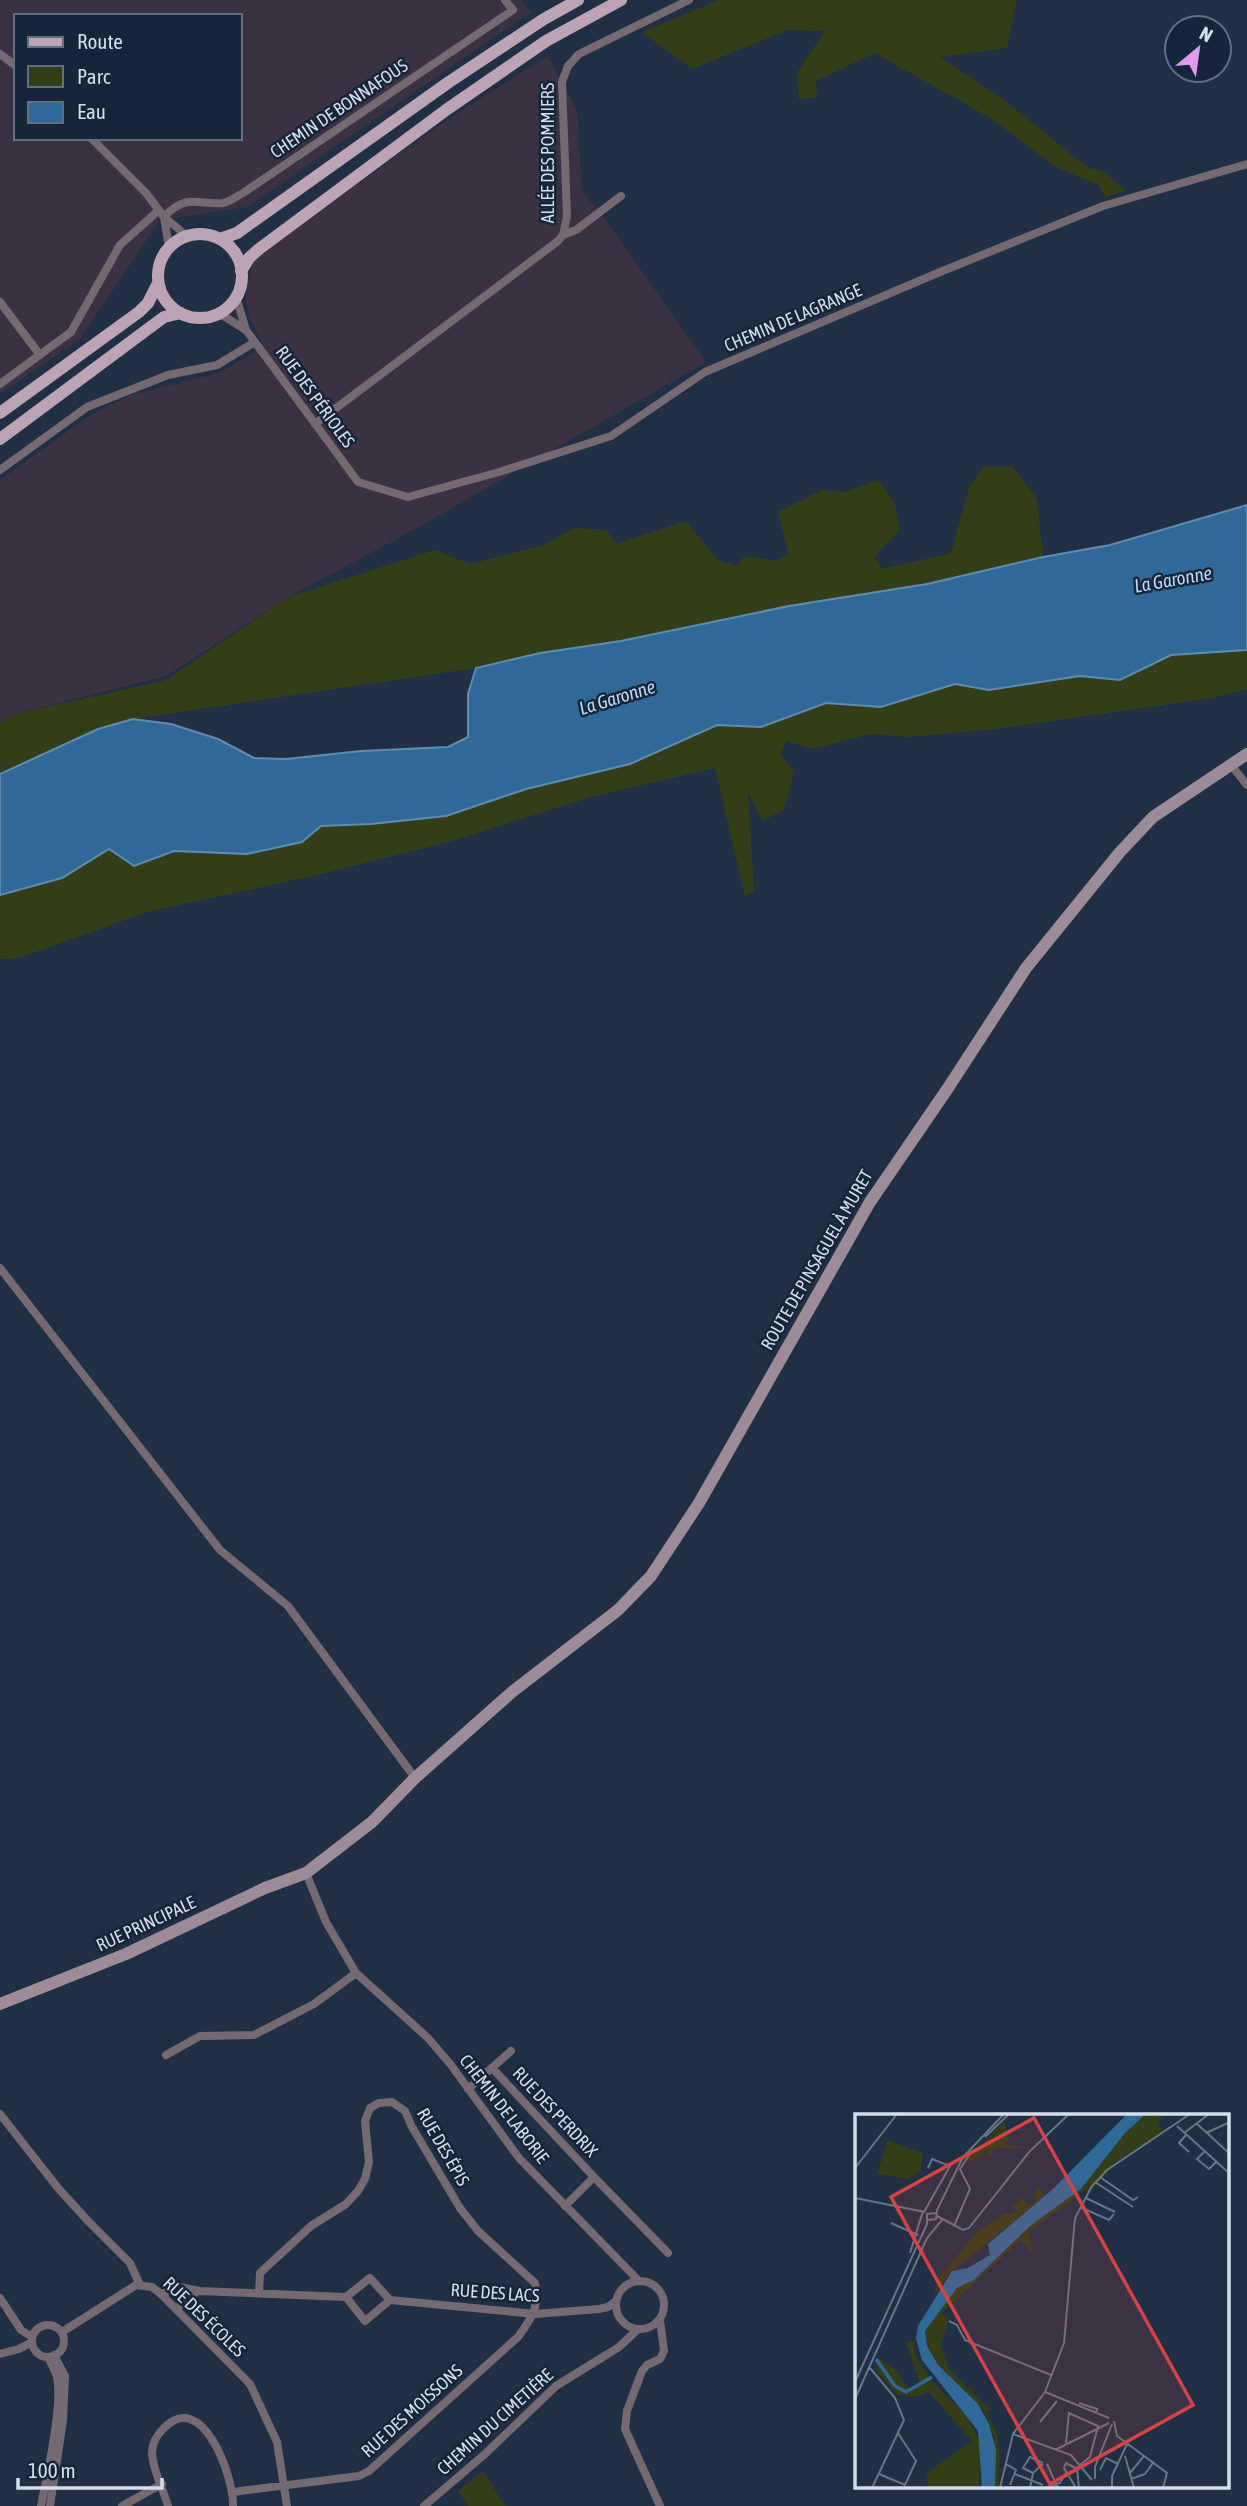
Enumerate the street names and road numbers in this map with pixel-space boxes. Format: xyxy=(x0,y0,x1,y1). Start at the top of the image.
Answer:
street label: CHEMIN DE BONNAFOUS xyxy=(266,55,412,162)
street label: ALLÉE DES POMMIERS xyxy=(537,82,558,223)
street label: CHEMIN DE LAGRANGE xyxy=(721,279,865,356)
street label: RUE DES PÉRIOLES xyxy=(272,342,360,452)
street label: ROUTE DE PINSAGUEL À MURET xyxy=(756,1166,877,1354)
street label: RUE PRINCIPALE xyxy=(93,1891,199,1956)
street label: CHEMIN DE LABORIE xyxy=(455,2050,554,2168)
street label: RUE DES PERDRIX xyxy=(509,2063,603,2161)
street label: RUE DES ÉPIS xyxy=(413,2104,474,2190)
street label: RUE DES ÉCOLES xyxy=(159,2272,250,2361)
street label: RUE DES LACS xyxy=(450,2279,541,2306)
street label: RUE DES MOISSONS xyxy=(357,2360,467,2461)
street label: CHEMIN DU CIMETIÈRE xyxy=(433,2364,557,2479)

